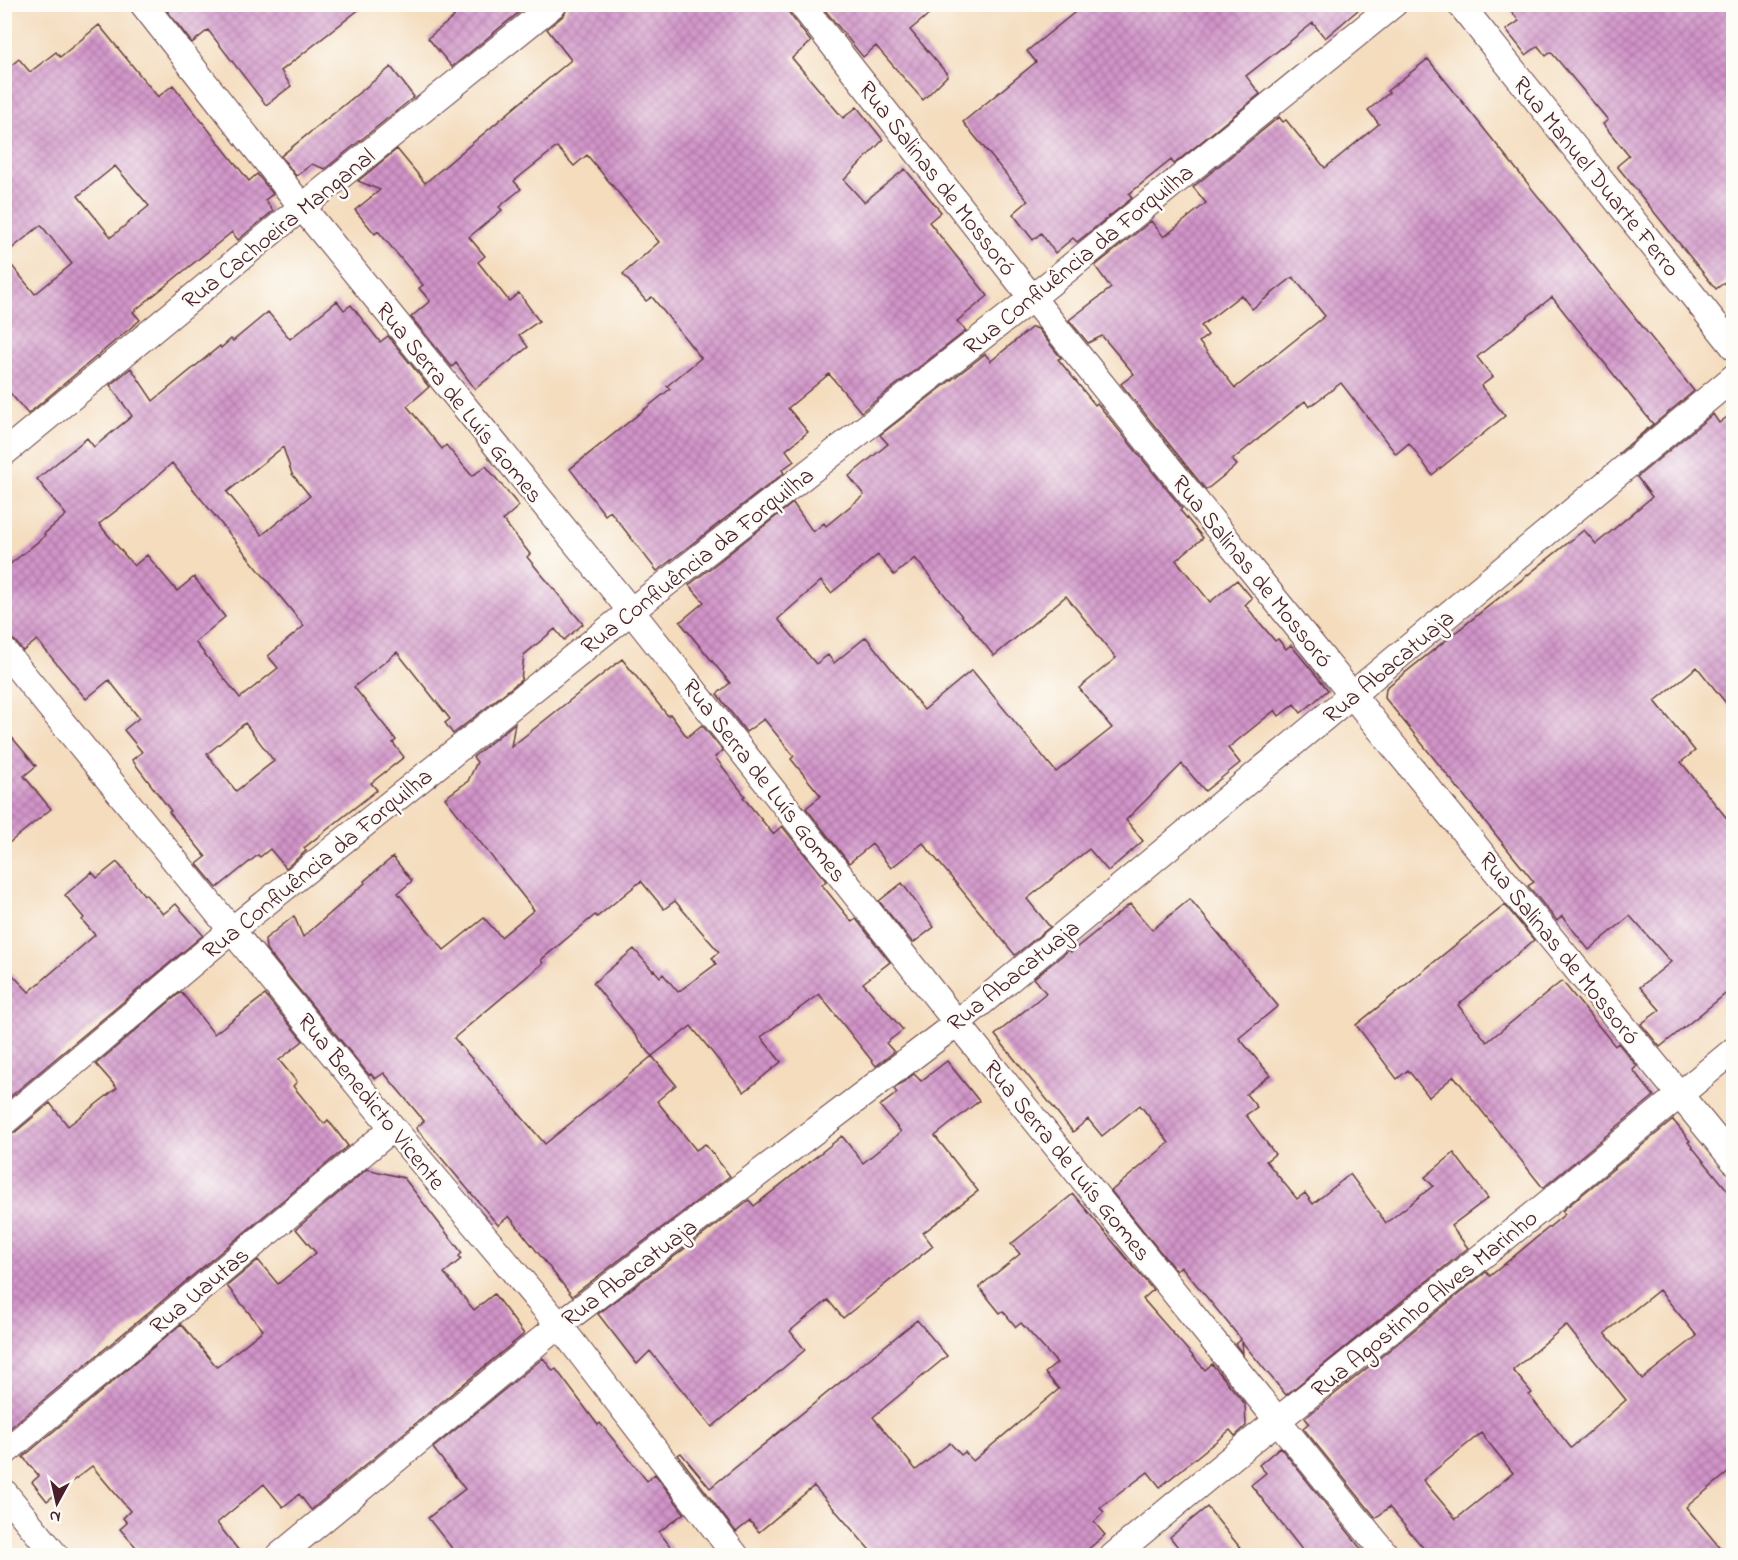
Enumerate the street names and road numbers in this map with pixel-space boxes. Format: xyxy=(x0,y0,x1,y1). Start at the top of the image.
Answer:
street label: Rua Manuel Duarte Ferro xyxy=(1503,69,1687,286)
street label: Rua Salinas de Mossoró xyxy=(848,74,1024,285)
street label: Rua Cachoeira Manganal xyxy=(175,141,384,319)
street label: Rua Confluência da Forquilha xyxy=(957,157,1202,365)
street label: Rua Serra de Luís Gomes xyxy=(366,295,550,512)
street label: Rua Confluência da Forquilha xyxy=(574,460,823,664)
street label: Rua Salinas de Mossoró xyxy=(1162,468,1340,677)
street label: Rua Abacatuaja xyxy=(1316,602,1463,734)
street label: Rua Serra de Luís Gomes xyxy=(672,672,854,891)
street label: Rua Confluência da Forquilha xyxy=(196,761,441,969)
street label: Rua Salinas de Mossoró xyxy=(1469,845,1647,1054)
street label: Rua Abacatuaja xyxy=(940,912,1089,1042)
street label: Rua Benedicto Vicente xyxy=(287,1006,453,1199)
street label: Rua Serra de Luís Gomes xyxy=(974,1053,1158,1270)
street label: Rua Agostinho Alves Marinho xyxy=(1305,1202,1547,1408)
street label: Rua Abacatuaja xyxy=(555,1211,706,1337)
street label: Rua Uautas xyxy=(143,1240,258,1344)

